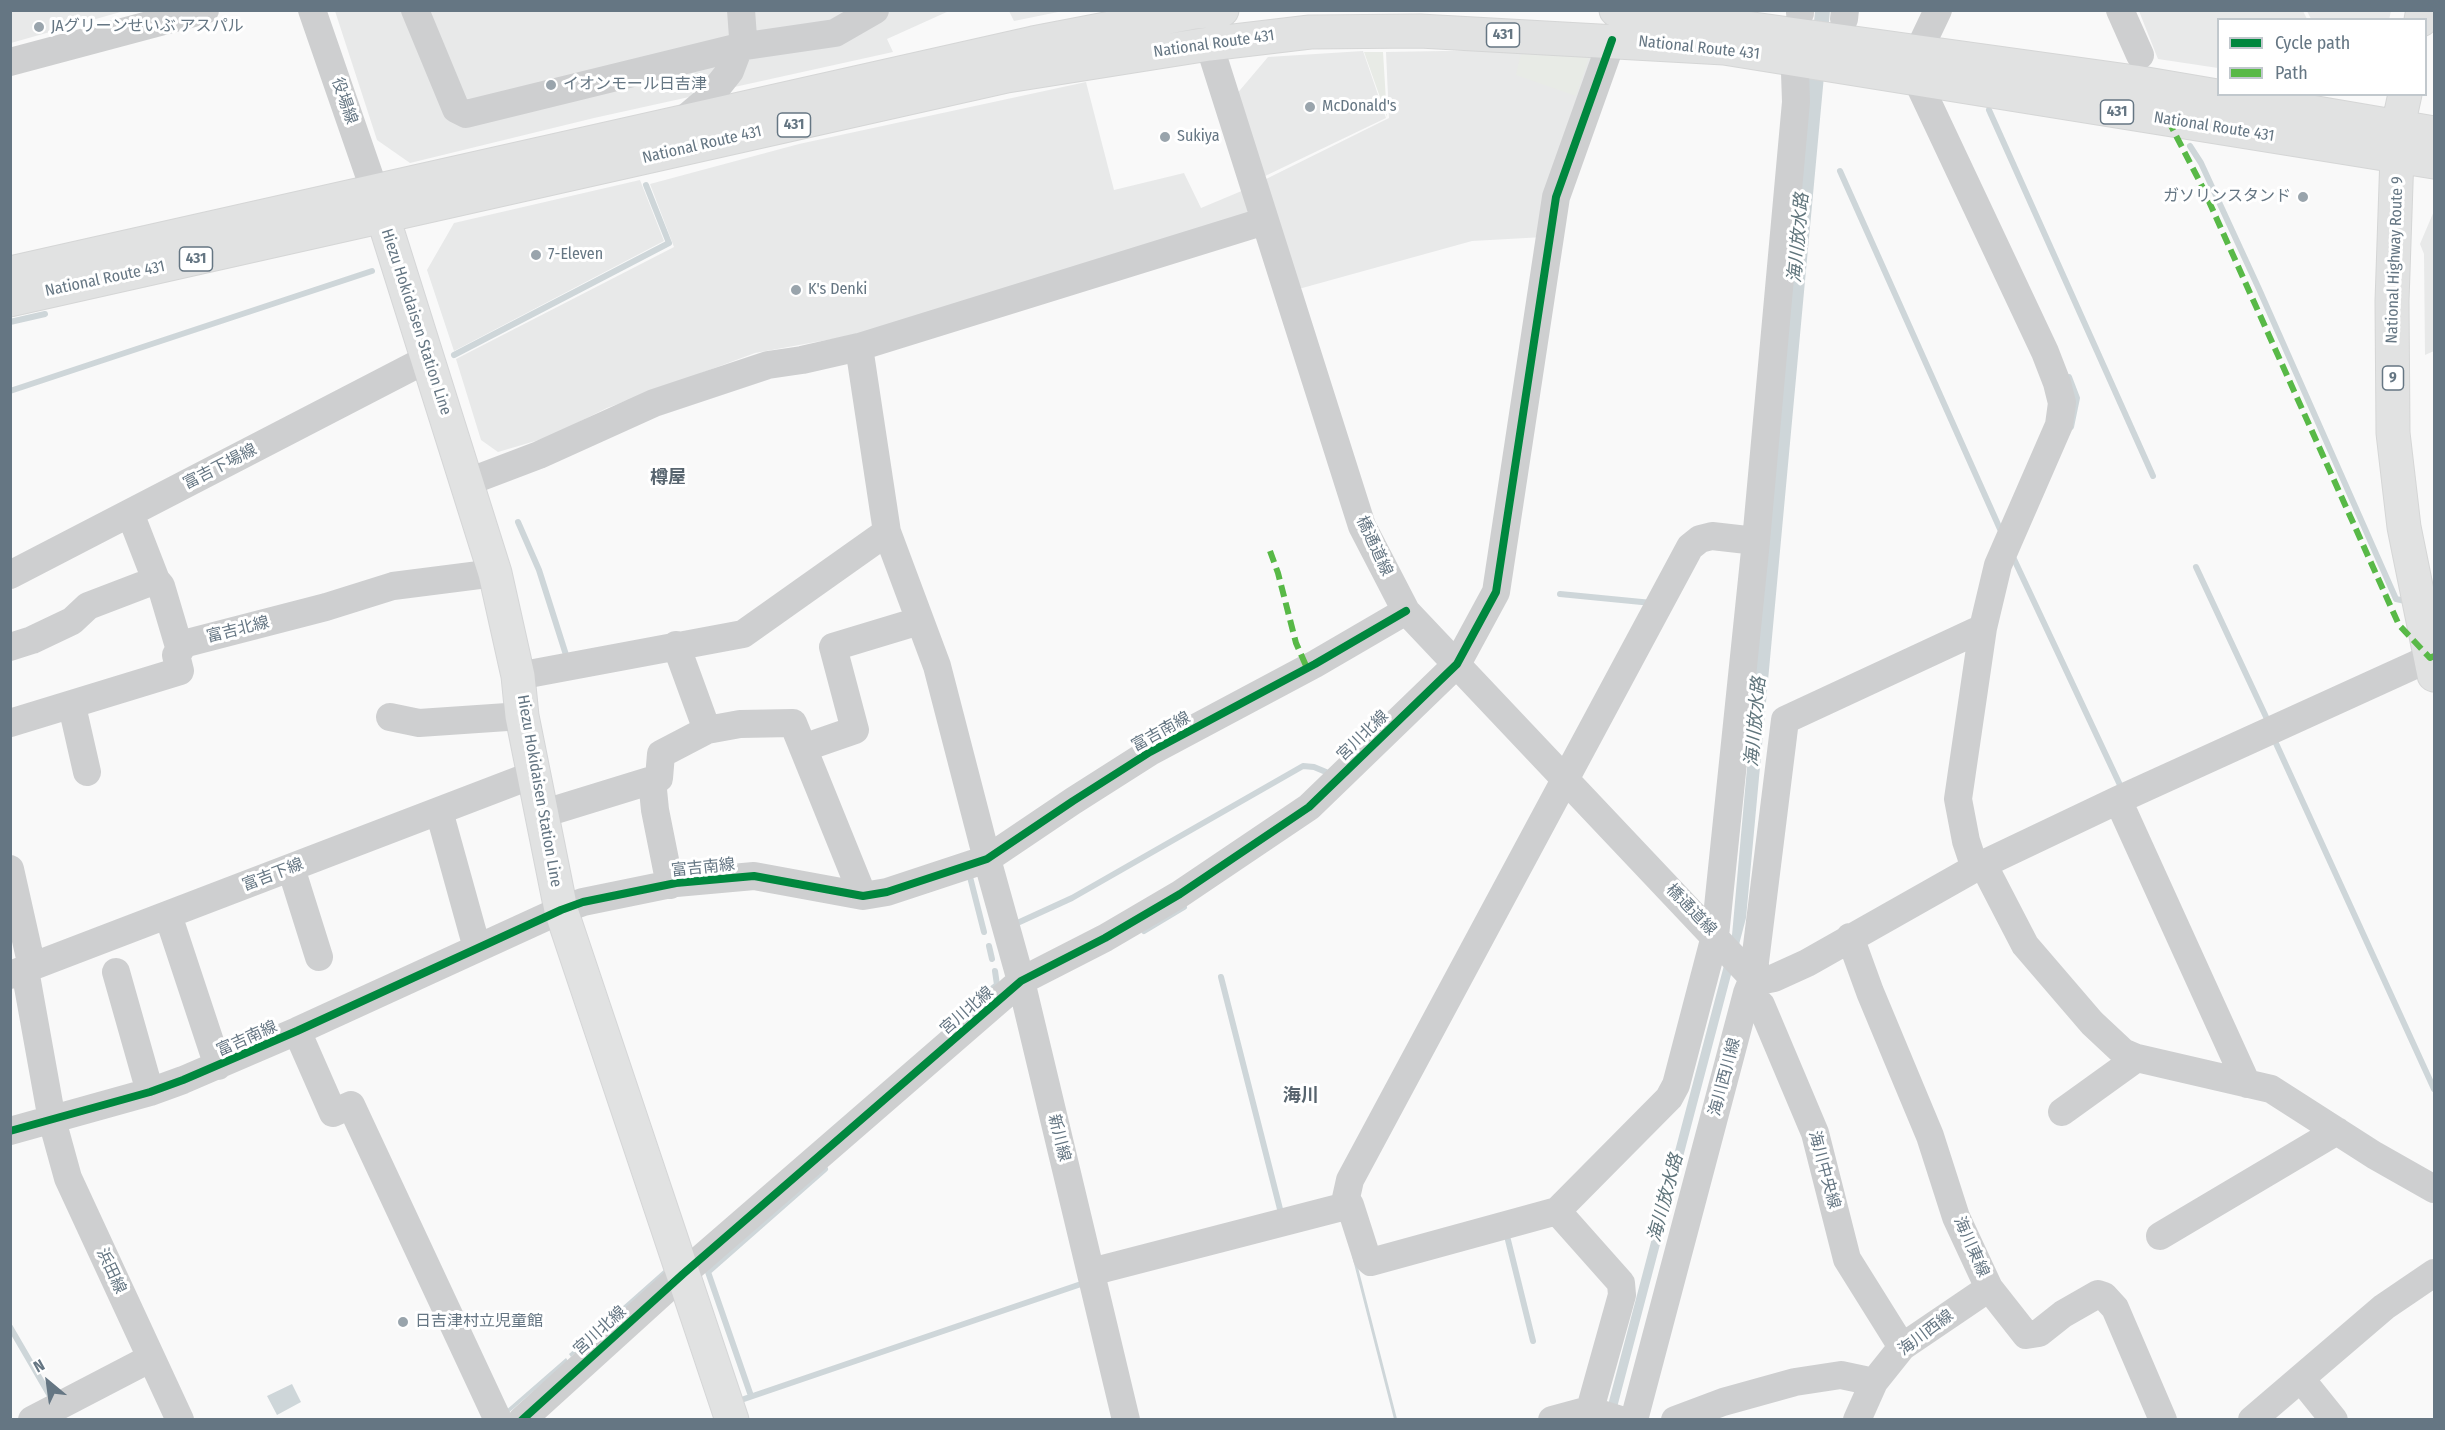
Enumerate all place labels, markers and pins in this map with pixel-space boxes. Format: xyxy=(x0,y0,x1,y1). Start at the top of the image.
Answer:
place label: JAグリーンせいぶ アスパル xyxy=(51,17,244,37)
marker: JAグリーンせいぶ アスパル xyxy=(32,20,46,34)
place label: イオンモール日吉津 xyxy=(563,75,707,95)
marker: イオンモール日吉津 xyxy=(544,78,558,92)
place label: McDonald's xyxy=(1322,97,1397,117)
marker: McDonald's xyxy=(1303,100,1317,114)
place label: Sukiya xyxy=(1177,127,1220,147)
marker: Sukiya xyxy=(1158,130,1172,144)
place label: ガソリンスタンド xyxy=(2163,187,2291,207)
marker: ガソリンスタンド xyxy=(2296,190,2310,204)
place label: 7-Eleven xyxy=(548,245,603,265)
marker: 7-Eleven xyxy=(529,248,543,262)
place label: K's Denki xyxy=(808,280,867,300)
marker: K's Denki xyxy=(789,283,803,297)
place label: 日吉津村立児童館 xyxy=(415,1312,543,1332)
marker: 日吉津村立児童館 xyxy=(396,1315,410,1329)

